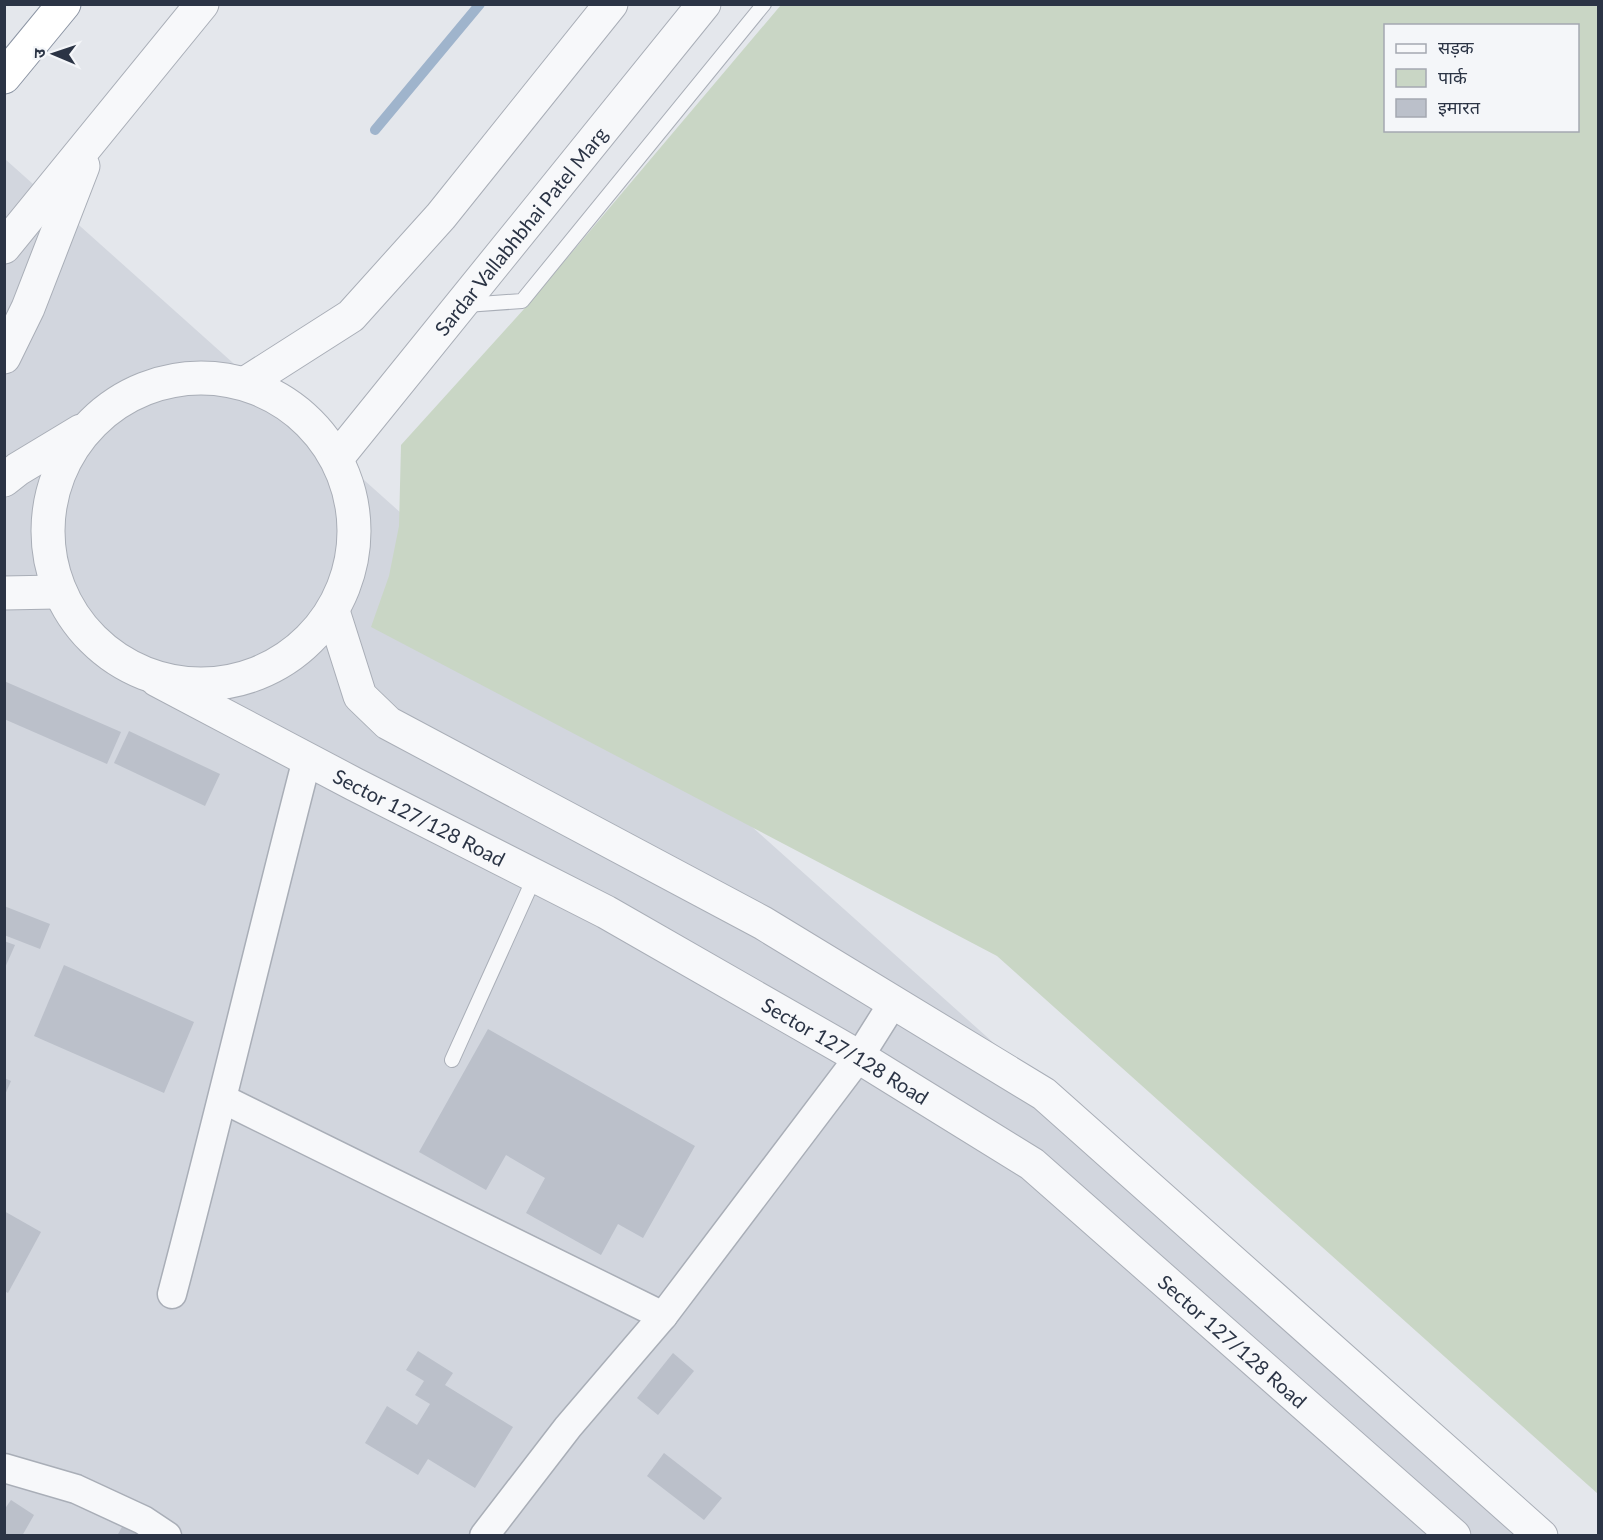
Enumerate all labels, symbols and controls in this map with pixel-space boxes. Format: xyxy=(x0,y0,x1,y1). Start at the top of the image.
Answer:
north arrow xyxy=(24,24,84,84)
legend xyxy=(1384,24,1579,132)
text: सड़क xyxy=(1438,36,1475,58)
text: उ xyxy=(29,48,48,58)
text: पार्क xyxy=(1438,66,1468,88)
text: इमारत xyxy=(1438,96,1481,118)
street label: Sardar Vallabhbhai Patel Marg xyxy=(429,122,612,340)
street label: Sector 127/128 Road xyxy=(329,763,509,871)
street label: Sector 127/128 Road xyxy=(758,992,933,1109)
street label: Sector 127/128 Road xyxy=(1154,1269,1312,1413)

